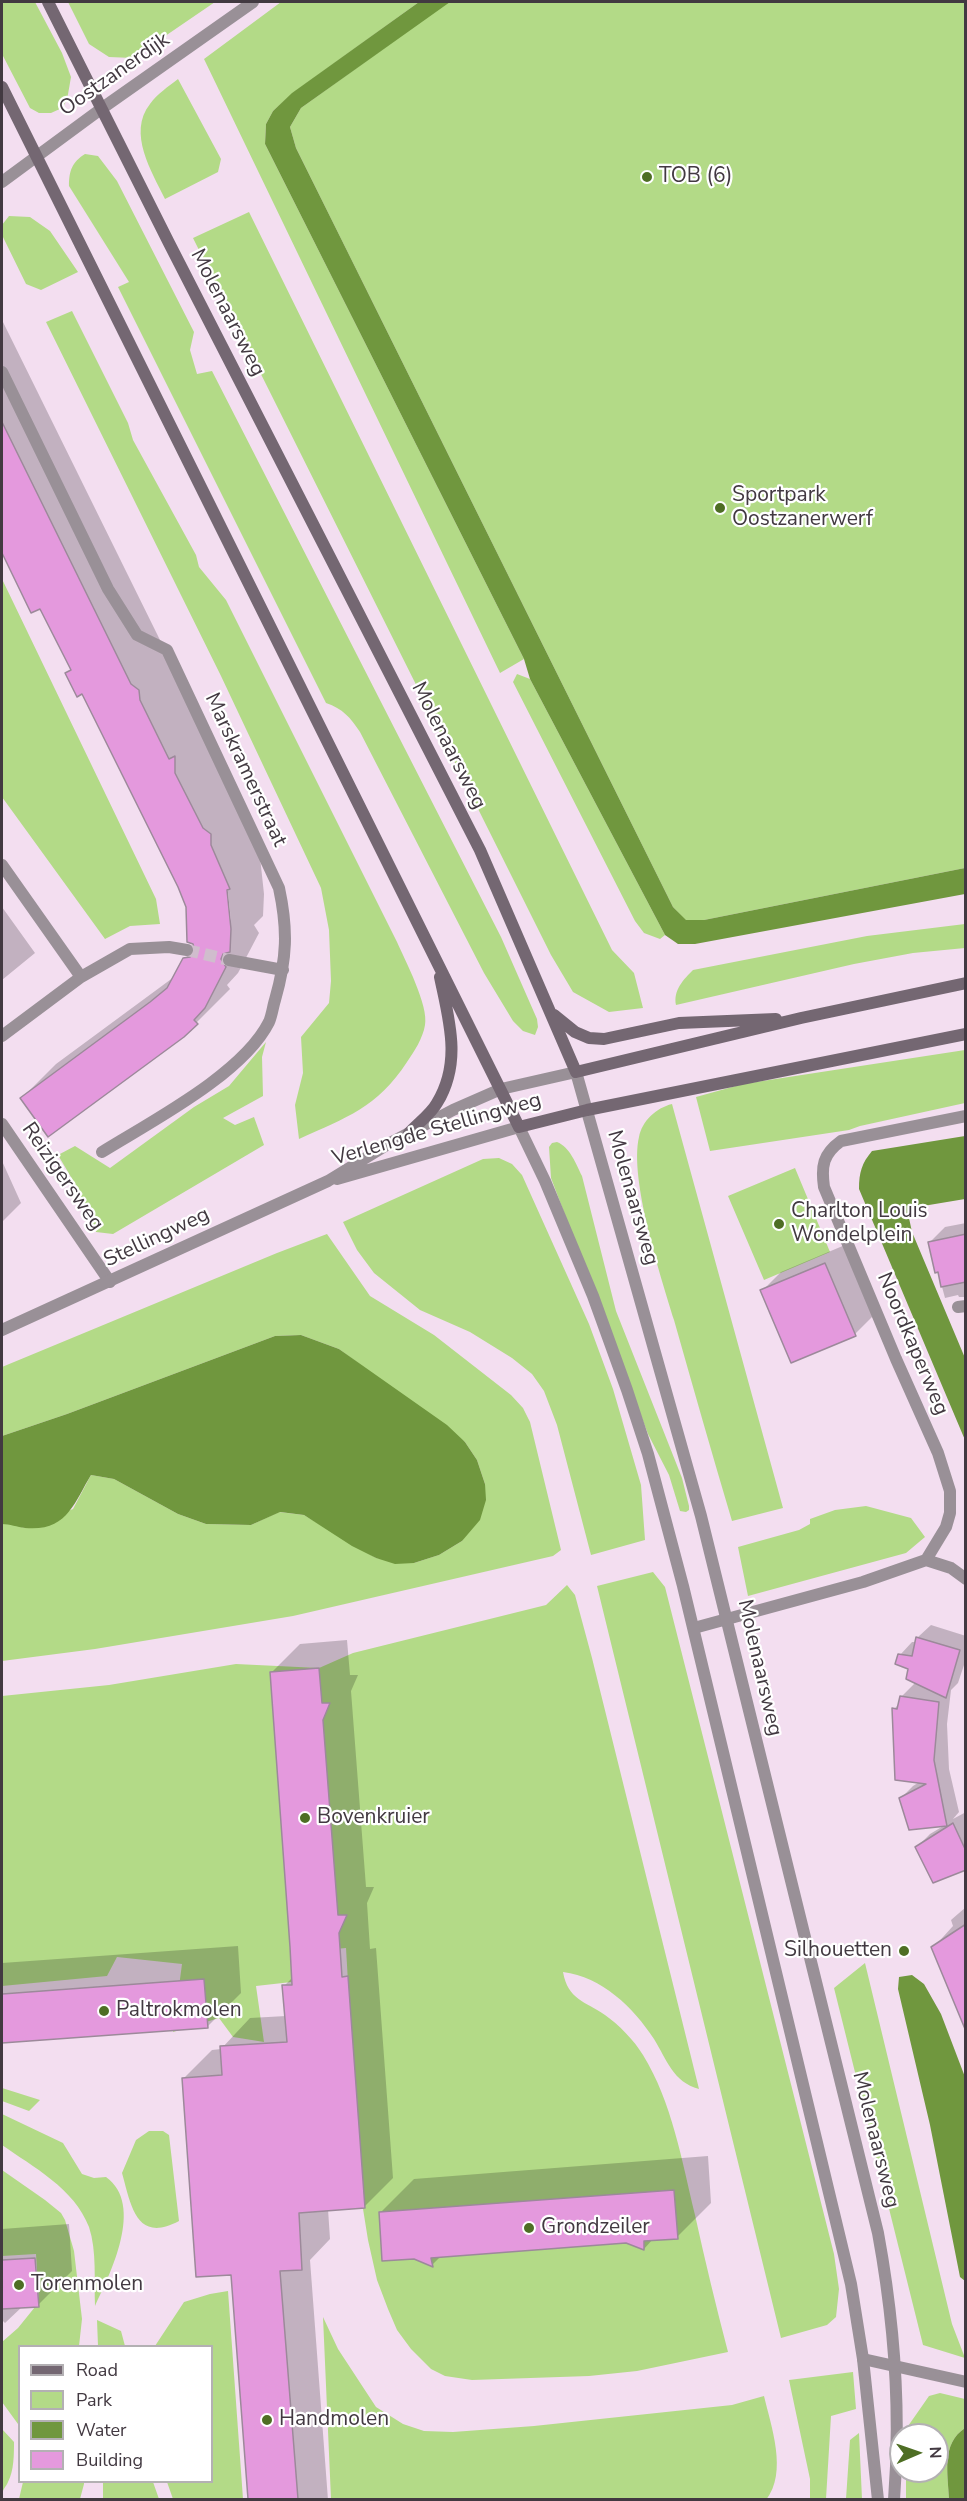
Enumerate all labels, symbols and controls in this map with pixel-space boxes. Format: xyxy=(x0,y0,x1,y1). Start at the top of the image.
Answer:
street label: Oostzanerdijk xyxy=(55,28,175,122)
place label: TOB (6) xyxy=(659,164,732,190)
marker: TOB (6) xyxy=(640,170,654,184)
street label: Molenaarsweg xyxy=(184,245,270,381)
place label: Sportpark Oostzanerwerf xyxy=(732,483,873,533)
marker: Sportpark Oostzanerwerf xyxy=(713,501,727,515)
street label: Molenaarsweg xyxy=(405,678,491,814)
street label: Marskramerstraat xyxy=(198,689,292,851)
street label: Verlengde Stellingweg xyxy=(330,1088,544,1172)
street label: Reizigersweg xyxy=(15,1118,109,1236)
street label: Molenaarsweg xyxy=(601,1128,663,1268)
place label: Charlton Louis Wondelplein xyxy=(791,1199,928,1249)
street label: Stellingweg xyxy=(100,1203,214,1273)
marker: Charlton Louis Wondelplein xyxy=(772,1217,786,1231)
street label: Noordkaperweg xyxy=(871,1269,953,1419)
street label: Molenaarsweg xyxy=(731,1597,787,1739)
place label: Bovenkruier xyxy=(317,1805,430,1831)
marker: Bovenkruier xyxy=(298,1811,312,1825)
place label: Silhouetten xyxy=(784,1938,892,1964)
marker: Silhouetten xyxy=(897,1944,911,1958)
place label: Paltrokmolen xyxy=(116,1998,242,2024)
marker: Paltrokmolen xyxy=(97,2004,111,2018)
street label: Molenaarsweg xyxy=(846,2069,904,2211)
place label: Grondzeiler xyxy=(541,2215,650,2241)
marker: Grondzeiler xyxy=(522,2221,536,2235)
place label: Torenmolen xyxy=(31,2272,143,2298)
marker: Torenmolen xyxy=(12,2278,26,2292)
legend xyxy=(18,2345,213,2483)
text: Road xyxy=(76,2358,118,2382)
text: Park xyxy=(76,2388,112,2412)
place label: Handmolen xyxy=(279,2407,389,2433)
marker: Handmolen xyxy=(260,2413,274,2427)
text: Water xyxy=(76,2418,127,2442)
north arrow xyxy=(889,2423,949,2483)
text: N xyxy=(924,2446,946,2459)
text: Building xyxy=(76,2448,143,2472)

